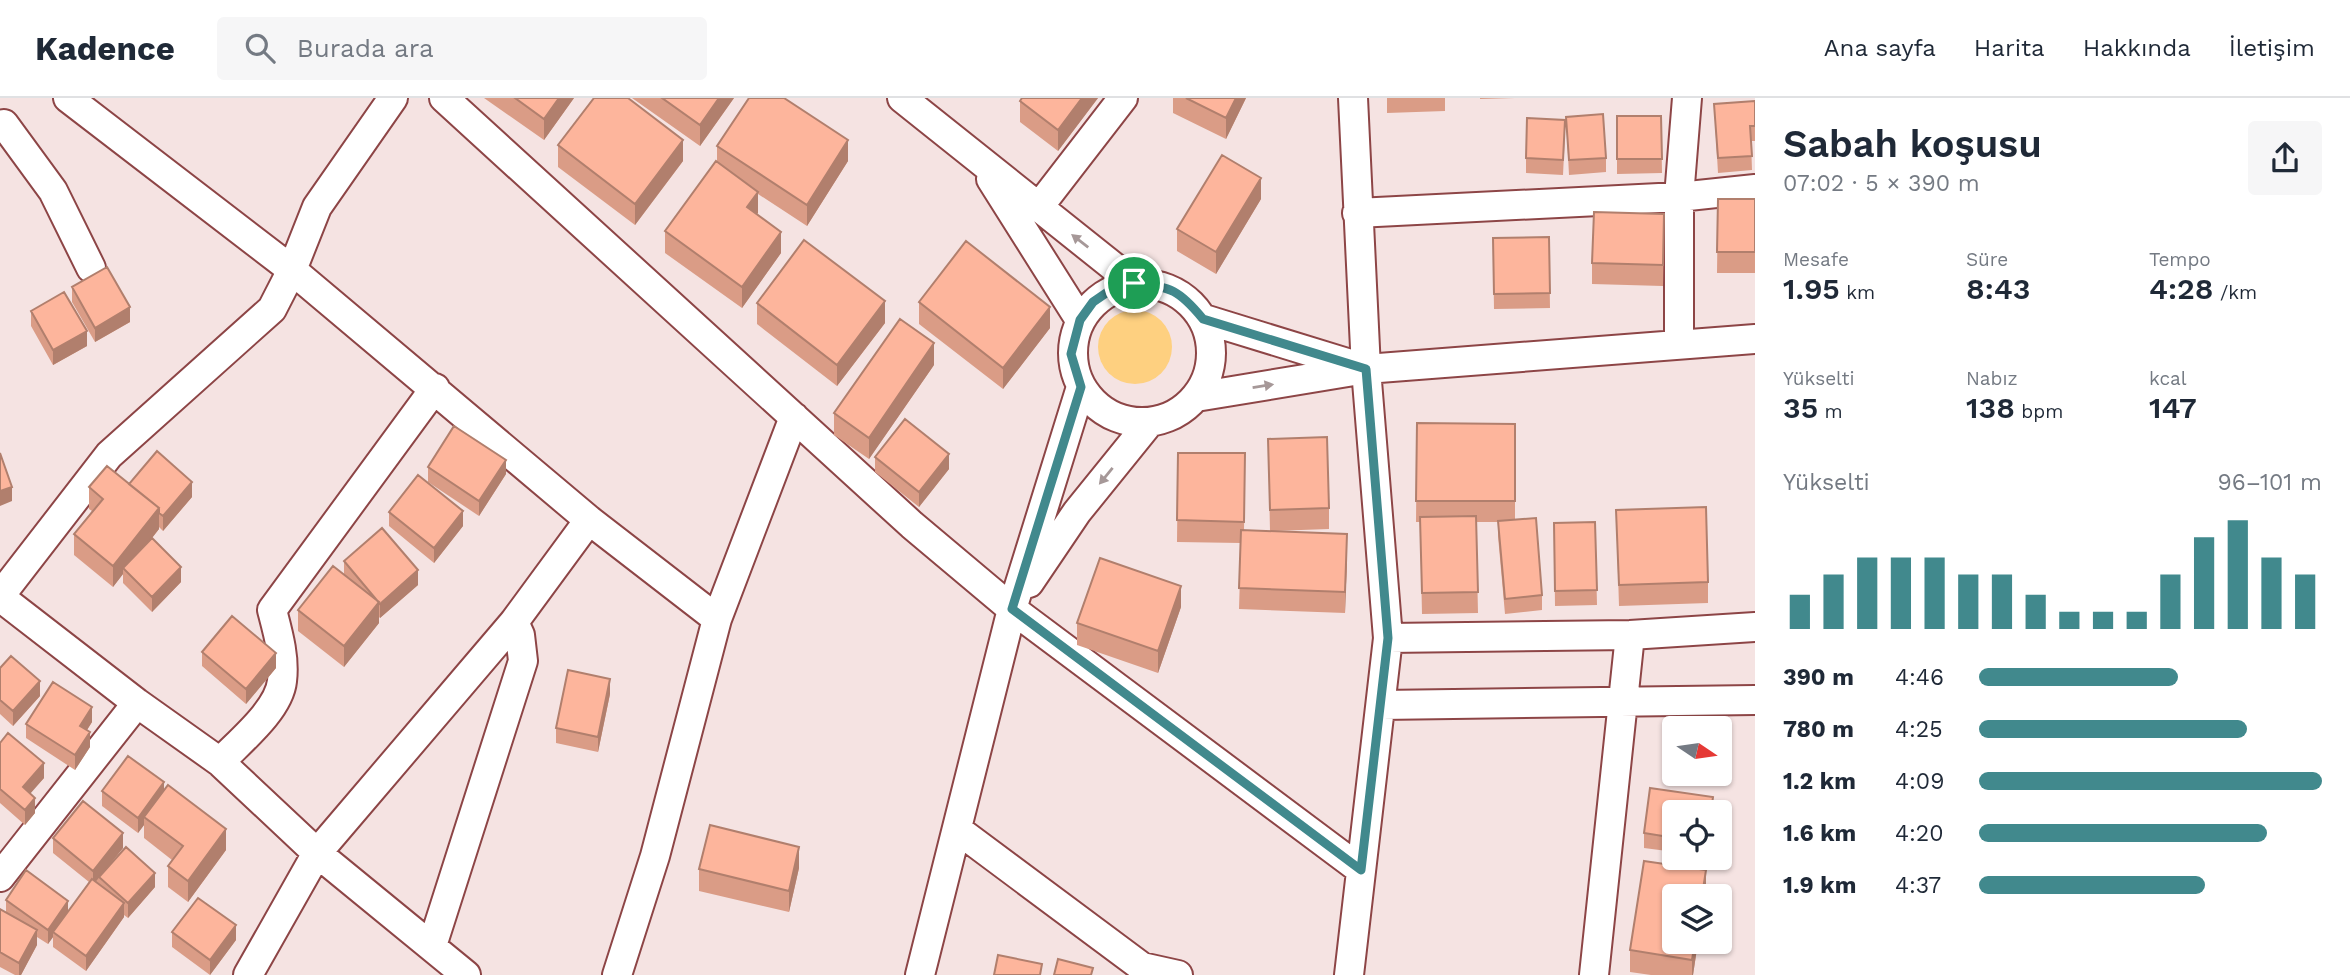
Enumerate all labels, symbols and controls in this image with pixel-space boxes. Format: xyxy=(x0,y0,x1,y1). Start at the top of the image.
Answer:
search box xyxy=(217,17,707,80)
text: Kadence xyxy=(35,29,175,68)
icon: search xyxy=(241,29,279,67)
text: Burada ara xyxy=(297,33,434,63)
text: Ana sayfa xyxy=(1824,34,1936,62)
text: Harita xyxy=(1974,34,2045,62)
text: Hakkında xyxy=(2083,34,2191,62)
text: İletişim xyxy=(2229,34,2315,62)
button: share xyxy=(2248,121,2322,195)
text: Sabah koşusu xyxy=(1783,122,2042,166)
text: 07:02 · 5 × 390 m xyxy=(1783,170,1980,197)
one-way arrow xyxy=(1071,234,1089,248)
text: Mesafe xyxy=(1783,248,1849,271)
text: Süre xyxy=(1966,248,2008,271)
text: Tempo xyxy=(2149,248,2211,271)
pin xyxy=(1104,253,1164,313)
icon: arrive xyxy=(1115,264,1153,302)
text: 1.95 xyxy=(1783,271,1840,306)
text: 8:43 xyxy=(1966,271,2030,306)
text: 4:28 xyxy=(2149,271,2213,306)
text: km xyxy=(1840,281,1875,304)
text: /km xyxy=(2213,281,2257,304)
text: Yükselti xyxy=(1783,367,1855,390)
text: Nabız xyxy=(1966,367,2018,390)
text: kcal xyxy=(2149,367,2187,390)
one-way arrow xyxy=(1252,380,1274,391)
text: 35 xyxy=(1783,390,1818,425)
text: 138 xyxy=(1966,390,2015,425)
text: 147 xyxy=(2149,390,2197,425)
text: m xyxy=(1818,400,1843,423)
text: bpm xyxy=(2015,400,2063,423)
one-way arrow xyxy=(1099,466,1114,484)
text: Yükselti xyxy=(1783,469,1870,496)
text: 96–101 m xyxy=(2217,469,2322,496)
text: 390 m xyxy=(1783,664,1854,691)
text: 4:46 xyxy=(1895,664,1944,691)
north arrow xyxy=(1662,716,1732,786)
map controls xyxy=(1662,716,1732,954)
text: 780 m xyxy=(1783,716,1854,743)
text: 4:25 xyxy=(1895,716,1943,743)
text: 1.2 km xyxy=(1783,768,1856,795)
text: 4:09 xyxy=(1895,768,1944,795)
button: locate xyxy=(1662,800,1732,870)
text: 1.6 km xyxy=(1783,820,1856,847)
text: 4:20 xyxy=(1895,820,1944,847)
text: 1.9 km xyxy=(1783,872,1856,899)
text: 4:37 xyxy=(1895,872,1941,899)
button: layers xyxy=(1662,884,1732,954)

